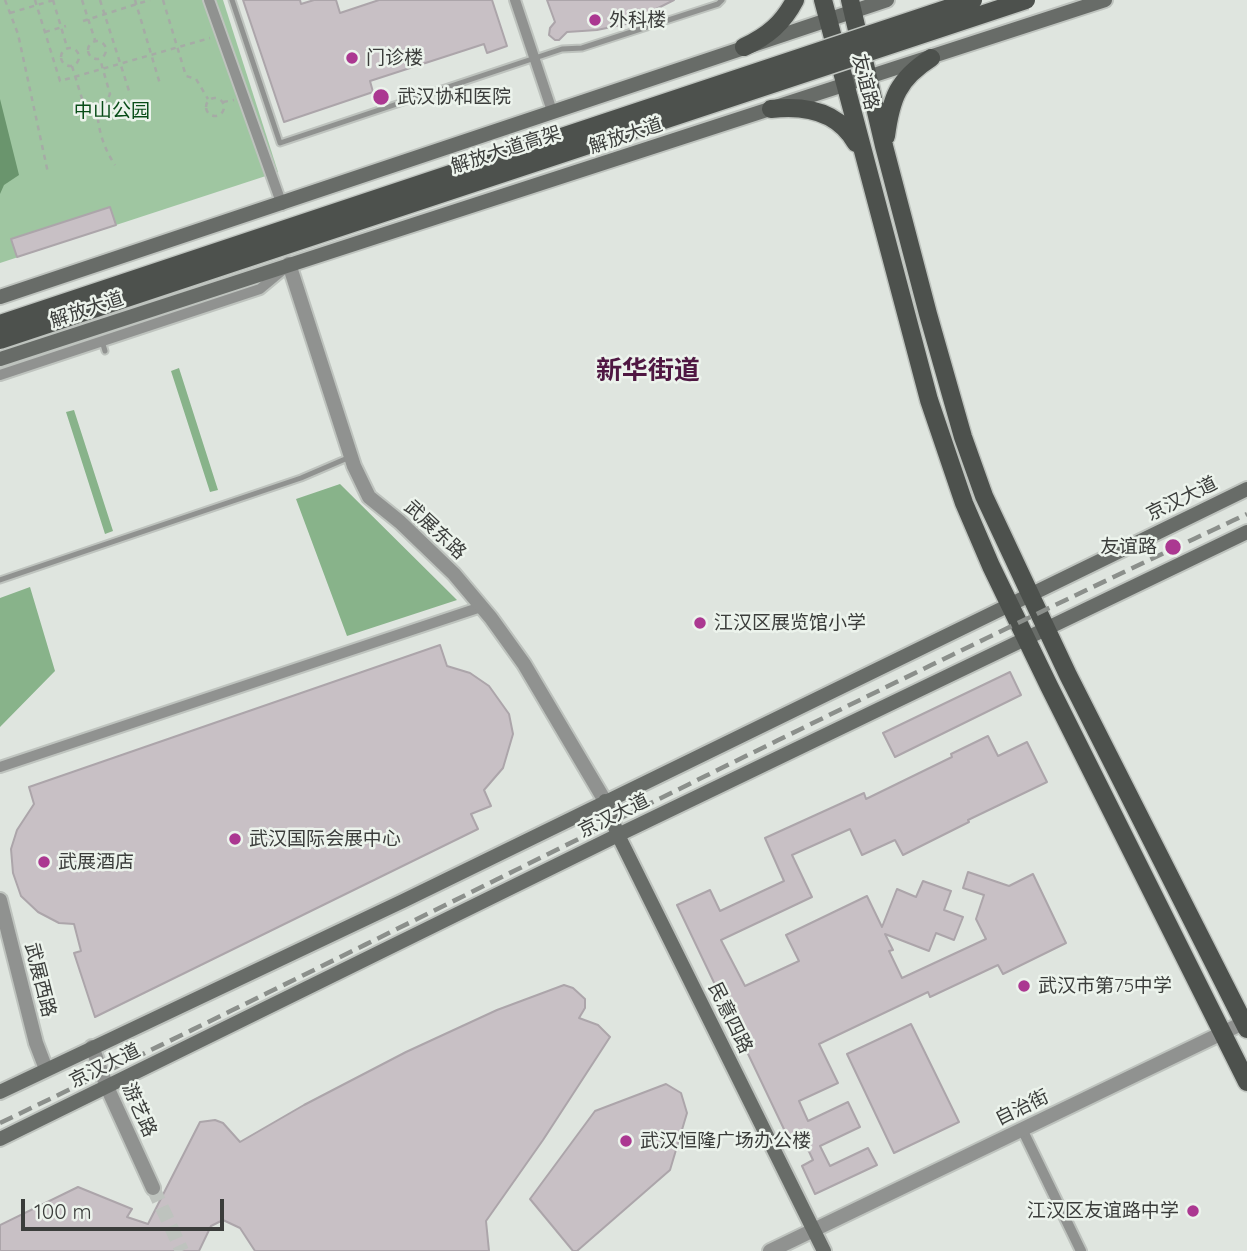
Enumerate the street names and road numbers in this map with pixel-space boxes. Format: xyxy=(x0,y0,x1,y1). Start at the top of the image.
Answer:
street label: 友谊路 xyxy=(847,52,883,112)
street label: 解放大道 xyxy=(586,113,666,159)
street label: 解放大道高架 xyxy=(448,122,564,178)
street label: 解放大道 xyxy=(47,287,127,333)
street label: 京汉大道 xyxy=(1143,472,1221,526)
street label: 武展东路 xyxy=(399,496,471,564)
street label: 京汉大道 xyxy=(575,789,653,843)
street label: 武展西路 xyxy=(20,940,60,1020)
street label: 民意四路 xyxy=(703,979,757,1057)
street label: 京汉大道 xyxy=(66,1039,144,1093)
street label: 游艺路 xyxy=(117,1079,161,1141)
street label: 自治街 xyxy=(991,1085,1053,1131)

